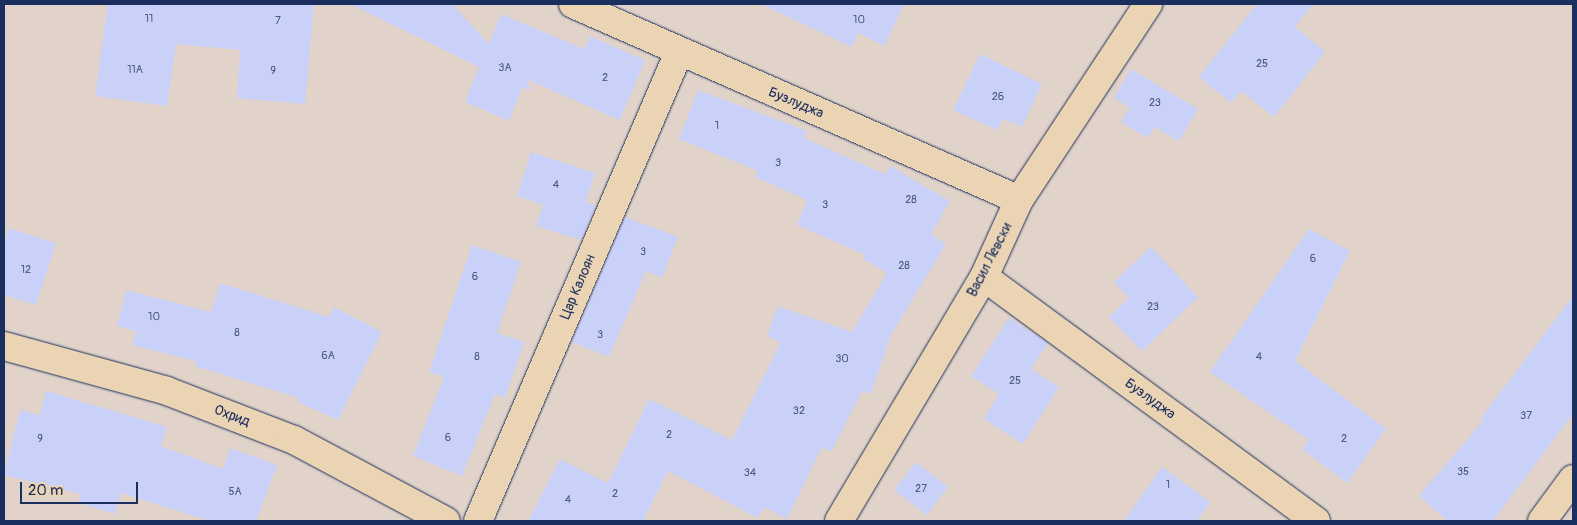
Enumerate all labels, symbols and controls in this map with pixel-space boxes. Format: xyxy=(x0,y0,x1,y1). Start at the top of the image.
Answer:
house number: 11 xyxy=(145,12,153,26)
house number: 10 xyxy=(853,13,865,27)
house number: 7 xyxy=(275,14,281,28)
house number: 25 xyxy=(1256,57,1268,71)
house number: 3А xyxy=(498,61,512,75)
house number: 11А xyxy=(127,63,143,77)
house number: 9 xyxy=(270,64,276,78)
house number: 2 xyxy=(602,71,608,85)
street label: Бузлуджа xyxy=(766,84,826,122)
house number: 26 xyxy=(992,90,1004,104)
house number: 23 xyxy=(1149,96,1161,110)
house number: 1 xyxy=(715,119,719,133)
house number: 3 xyxy=(775,156,781,170)
house number: 4 xyxy=(553,178,559,192)
house number: 28 xyxy=(905,193,917,207)
house number: 3 xyxy=(822,198,828,212)
street label: Васил Левски xyxy=(964,220,1016,300)
house number: 3 xyxy=(640,245,646,259)
street label: Цар Калоян xyxy=(557,252,599,322)
house number: 6 xyxy=(1310,252,1316,266)
house number: 28 xyxy=(898,259,910,273)
house number: 12 xyxy=(21,263,31,277)
house number: 6 xyxy=(472,270,478,284)
house number: 23 xyxy=(1147,300,1159,314)
house number: 10 xyxy=(148,310,160,324)
house number: 8 xyxy=(234,326,240,340)
house number: 3 xyxy=(597,328,603,342)
house number: 6А xyxy=(321,349,335,363)
house number: 8 xyxy=(474,350,480,364)
house number: 4 xyxy=(1256,350,1262,364)
house number: 30 xyxy=(835,352,849,366)
house number: 25 xyxy=(1009,374,1021,388)
street label: Бузлуджа xyxy=(1121,375,1179,423)
street label: Охрид xyxy=(212,402,252,430)
house number: 32 xyxy=(793,404,805,418)
house number: 37 xyxy=(1520,409,1532,423)
house number: 2 xyxy=(666,428,672,442)
house number: 6 xyxy=(445,431,451,445)
house number: 9 xyxy=(37,432,43,446)
house number: 2 xyxy=(1341,432,1347,446)
house number: 35 xyxy=(1457,465,1469,479)
house number: 34 xyxy=(744,466,756,480)
scale bar xyxy=(22,472,140,504)
house number: 1 xyxy=(1166,478,1170,492)
text: 20 m xyxy=(28,481,63,500)
house number: 27 xyxy=(915,482,927,496)
house number: 5А xyxy=(228,485,242,499)
house number: 2 xyxy=(612,487,618,501)
house number: 4 xyxy=(565,493,571,507)

